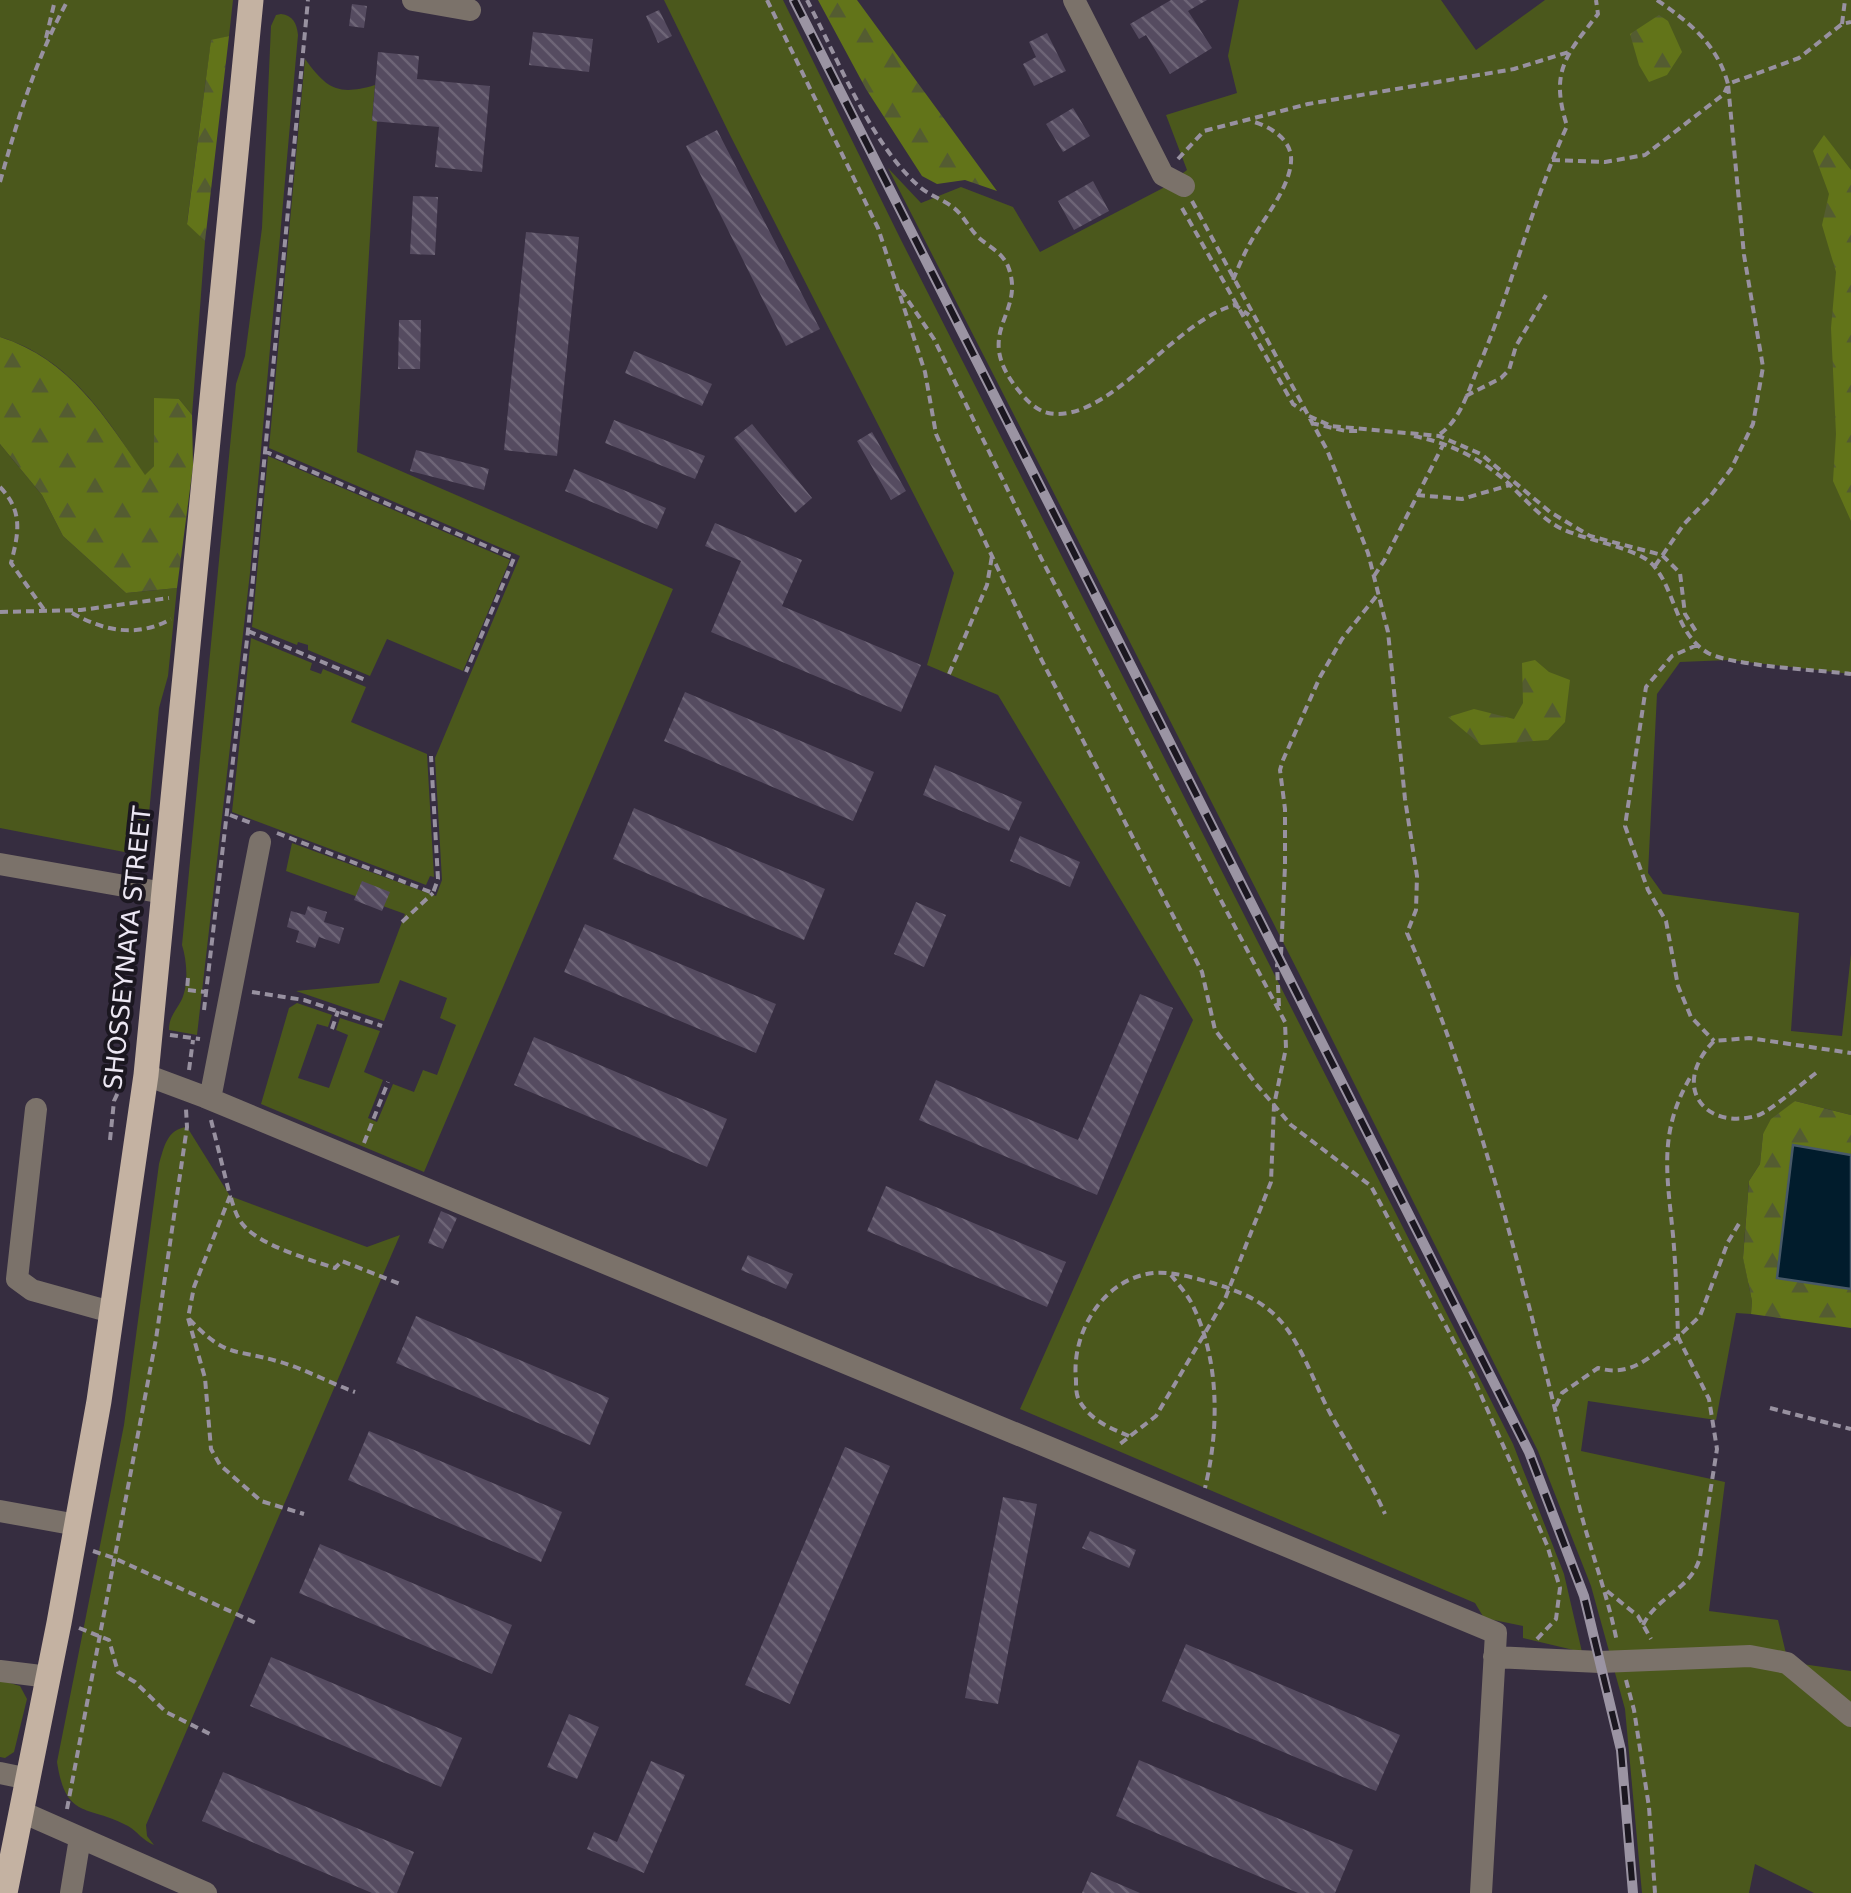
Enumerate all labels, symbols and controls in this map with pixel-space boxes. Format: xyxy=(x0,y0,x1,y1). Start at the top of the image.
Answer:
street label: SHOSSEYNAYA STREET xyxy=(98,804,157,1091)

